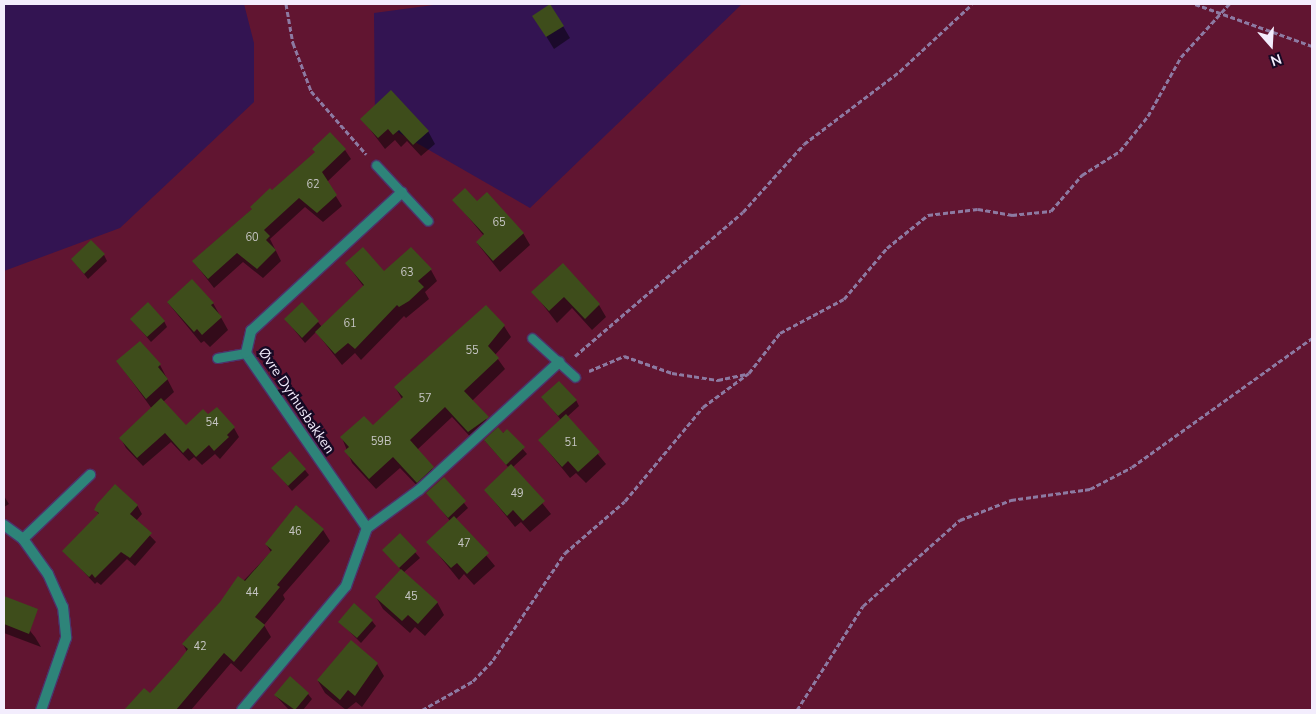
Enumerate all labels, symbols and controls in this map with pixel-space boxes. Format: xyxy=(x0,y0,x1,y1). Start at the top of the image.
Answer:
north arrow xyxy=(1246,20,1296,70)
text: N xyxy=(1268,49,1284,70)
house number: 62 xyxy=(306,178,320,192)
house number: 65 xyxy=(492,216,506,230)
house number: 60 xyxy=(245,231,259,245)
house number: 63 xyxy=(400,266,414,280)
house number: 61 xyxy=(343,317,357,331)
house number: 55 xyxy=(465,344,479,358)
street label: Øvre Dyrhusbakken xyxy=(254,345,338,457)
house number: 57 xyxy=(418,392,432,406)
house number: 54 xyxy=(205,416,219,430)
house number: 59B xyxy=(371,435,391,449)
house number: 51 xyxy=(564,436,578,450)
house number: 49 xyxy=(510,487,524,501)
house number: 46 xyxy=(288,525,302,539)
house number: 47 xyxy=(457,537,471,551)
house number: 44 xyxy=(245,586,259,600)
house number: 45 xyxy=(404,590,418,604)
house number: 42 xyxy=(193,640,207,654)

